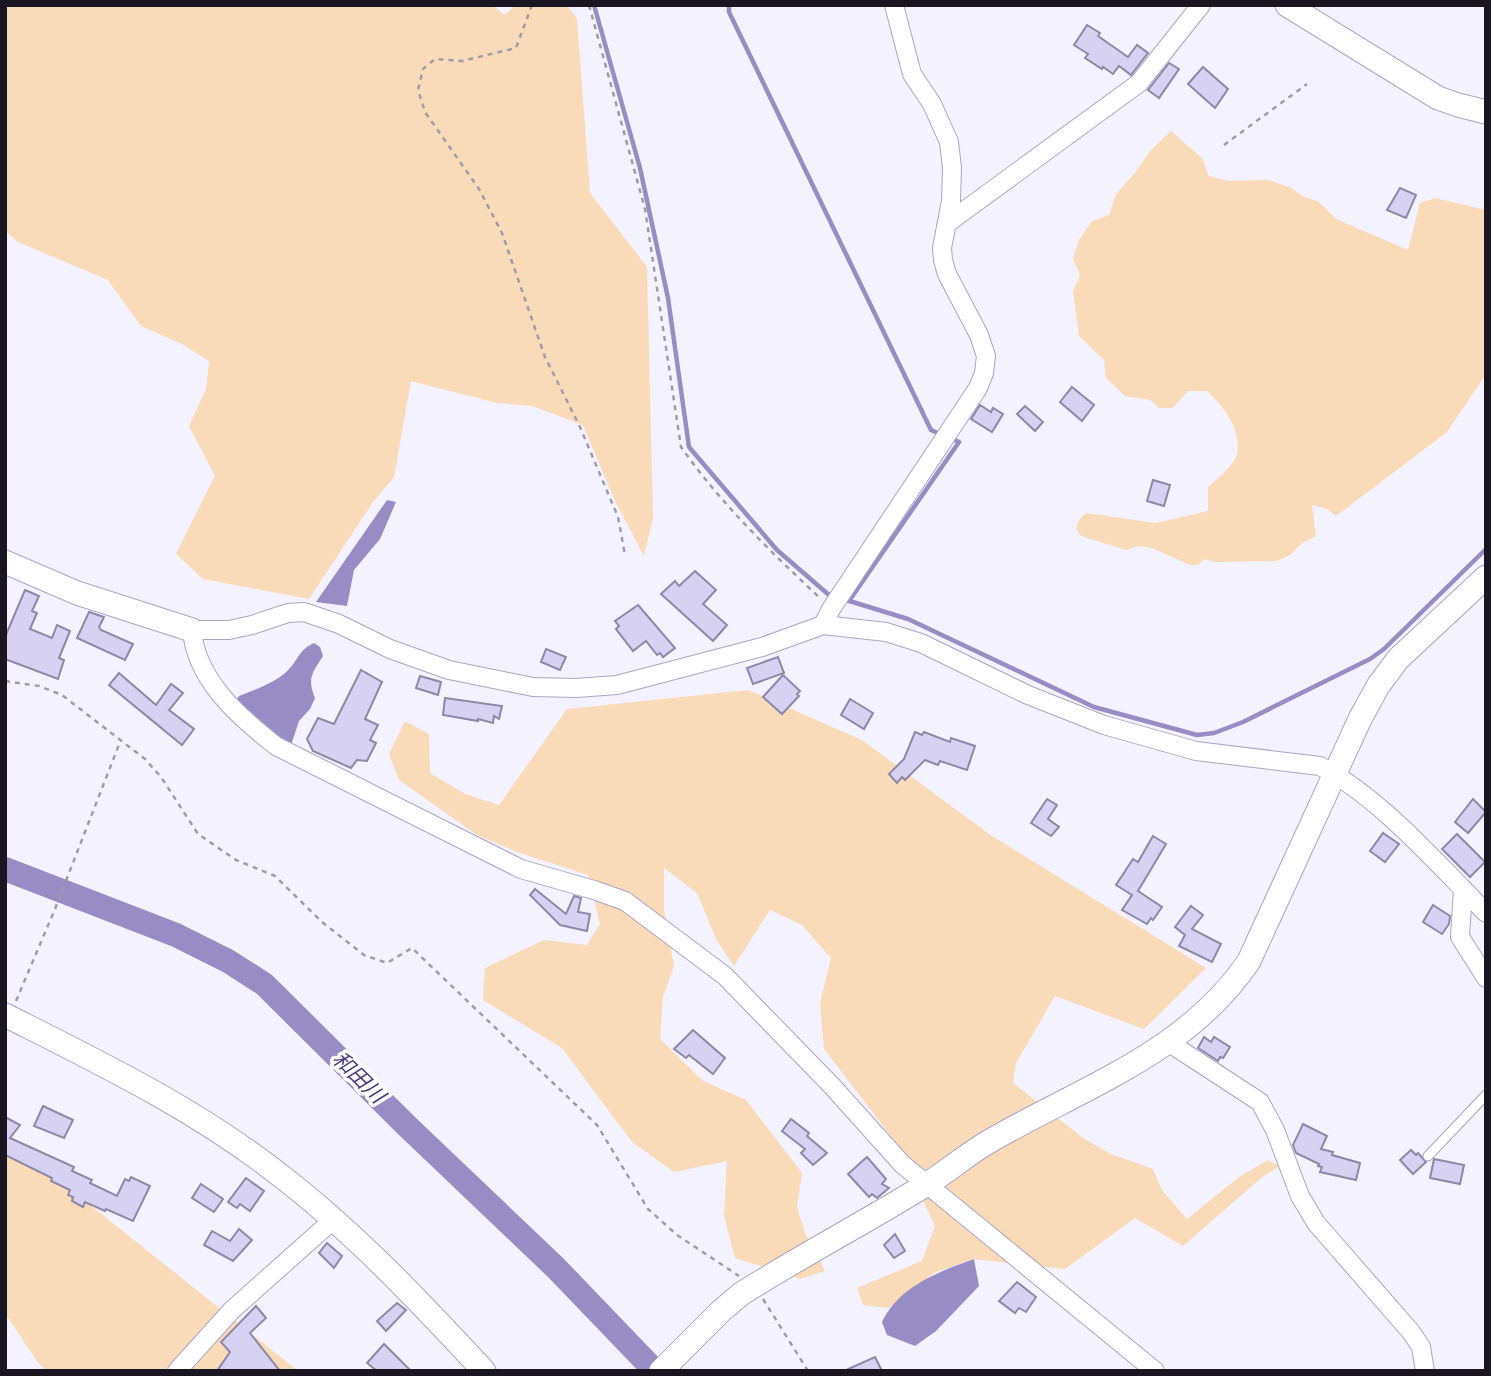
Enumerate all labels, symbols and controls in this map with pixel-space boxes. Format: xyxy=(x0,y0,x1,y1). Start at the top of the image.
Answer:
water label: 和田川 xyxy=(328,1046,392,1109)

